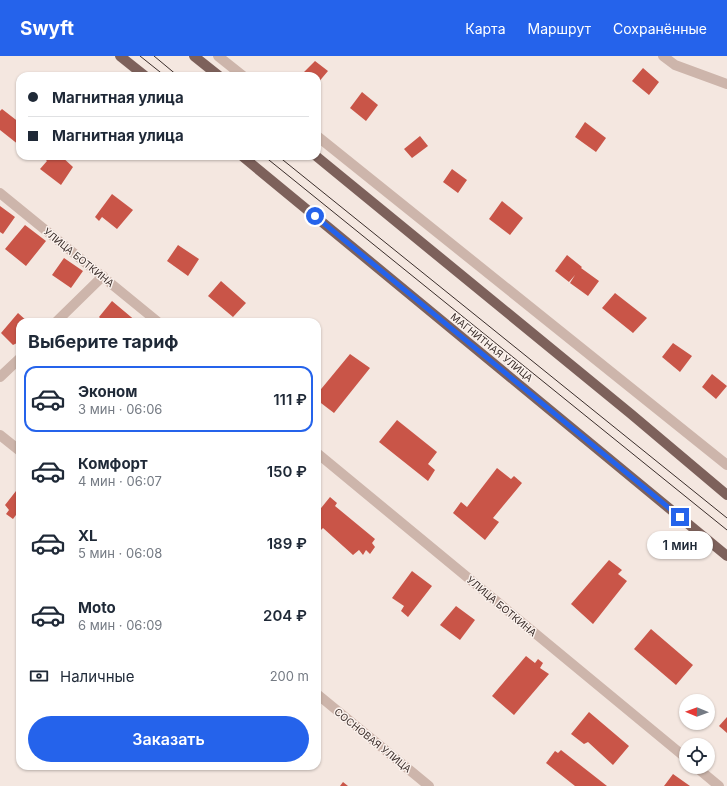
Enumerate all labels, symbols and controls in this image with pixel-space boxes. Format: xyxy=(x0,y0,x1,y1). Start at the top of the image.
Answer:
text: Swyft xyxy=(20,17,74,40)
text: Карта xyxy=(465,20,506,37)
text: Маршрут xyxy=(528,20,591,37)
text: Сохранённые xyxy=(613,20,707,37)
text: Магнитная улица xyxy=(52,88,184,107)
text: Магнитная улица xyxy=(52,126,184,145)
route start xyxy=(306,207,324,225)
street label: УЛИЦА БОТКИНА xyxy=(41,225,117,289)
street label: МАГНИТНАЯ УЛИЦА xyxy=(449,310,536,384)
text: Выберите тариф xyxy=(28,331,179,352)
icon: car xyxy=(30,381,66,417)
text: Эконом xyxy=(78,382,137,401)
text: 111 ₽ xyxy=(273,390,307,409)
text: 3 мин · 06:06 xyxy=(78,401,162,417)
icon: car xyxy=(30,453,66,489)
text: Комфорт xyxy=(78,454,148,473)
text: 150 ₽ xyxy=(267,462,307,481)
text: 4 мин · 06:07 xyxy=(78,473,162,489)
route end xyxy=(671,508,689,526)
icon: car xyxy=(30,525,66,561)
text: XL xyxy=(78,526,98,545)
callout: 1 мин xyxy=(647,531,713,559)
text: 189 ₽ xyxy=(267,534,307,553)
text: 1 мин xyxy=(662,537,698,553)
text: 5 мин · 06:08 xyxy=(78,545,162,561)
street label: УЛИЦА БОТКИНА xyxy=(465,573,539,639)
icon: car xyxy=(30,597,66,633)
text: Moto xyxy=(78,598,116,617)
text: 204 ₽ xyxy=(263,606,307,625)
text: 6 мин · 06:09 xyxy=(78,617,162,633)
icon: cash xyxy=(28,665,50,687)
text: Наличные xyxy=(60,667,134,686)
text: 200 m xyxy=(270,668,309,684)
north arrow xyxy=(679,694,715,730)
map controls xyxy=(679,694,715,774)
street label: СОСНОВАЯ УЛИЦА xyxy=(332,705,414,775)
button: Заказать xyxy=(28,716,309,762)
button: locate xyxy=(679,738,715,774)

